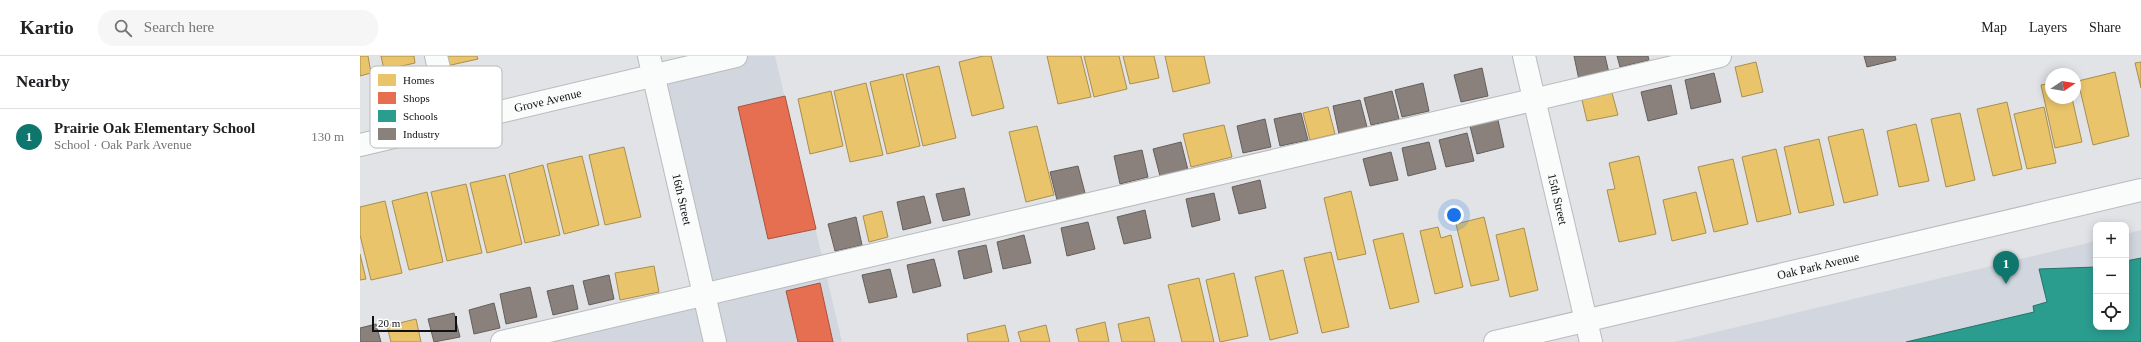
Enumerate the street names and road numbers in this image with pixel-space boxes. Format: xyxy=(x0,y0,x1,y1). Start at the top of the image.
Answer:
street label: Grove Avenue xyxy=(513,86,583,115)
street label: 16th Street xyxy=(669,172,695,227)
street label: 15th Street xyxy=(1545,172,1570,227)
street label: Oak Park Avenue xyxy=(1776,250,1861,282)

